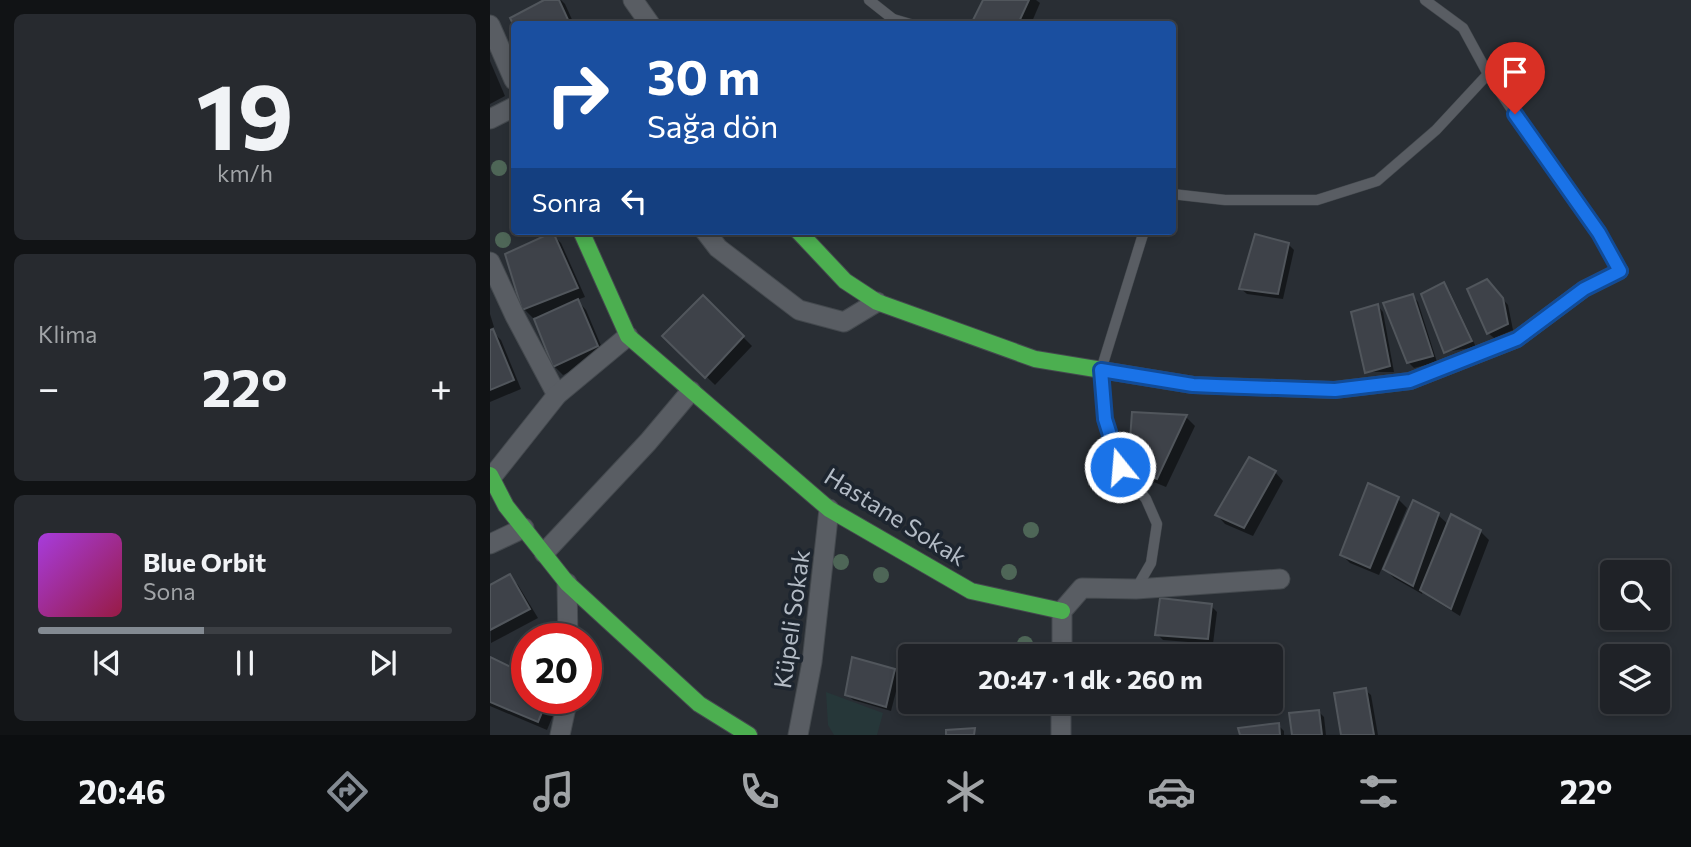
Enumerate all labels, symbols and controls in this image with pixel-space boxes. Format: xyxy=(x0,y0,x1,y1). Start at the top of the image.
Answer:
pin xyxy=(1485,42,1545,114)
text: 30 m xyxy=(647,45,760,105)
icon: right xyxy=(532,49,623,140)
icon: arrive xyxy=(1496,53,1534,91)
text: 19 xyxy=(196,57,294,169)
text: Sağa dön xyxy=(647,105,778,145)
text: km/h xyxy=(217,159,273,187)
icon: left xyxy=(615,182,653,220)
text: Sonra xyxy=(532,186,601,217)
text: Klima xyxy=(38,320,97,348)
text: 22° xyxy=(202,354,287,418)
text: − xyxy=(38,363,60,410)
text: + xyxy=(430,363,452,410)
position arrow xyxy=(1083,430,1157,504)
street label: Hastane Sokak xyxy=(820,461,972,571)
text: Blue Orbit xyxy=(143,546,266,577)
street label: Küpeli Sokak xyxy=(767,548,815,690)
map controls xyxy=(1600,560,1670,714)
button: search xyxy=(1600,560,1670,630)
text: Sona xyxy=(143,577,195,605)
speed limit sign: 20 xyxy=(511,623,602,714)
icon: previous xyxy=(88,644,126,682)
icon: pause xyxy=(226,644,264,682)
icon: next xyxy=(364,644,402,682)
button: layers xyxy=(1600,644,1670,714)
text: 20:47 · 1 dk · 260 m xyxy=(978,663,1203,694)
icon: directions xyxy=(323,767,372,816)
icon: music xyxy=(529,767,578,816)
icon: phone xyxy=(735,767,784,816)
icon: climate xyxy=(941,767,990,816)
icon: car xyxy=(1147,767,1196,816)
icon: filters xyxy=(1354,767,1403,816)
text: 20:46 xyxy=(79,771,166,811)
text: 22° xyxy=(1560,771,1612,811)

